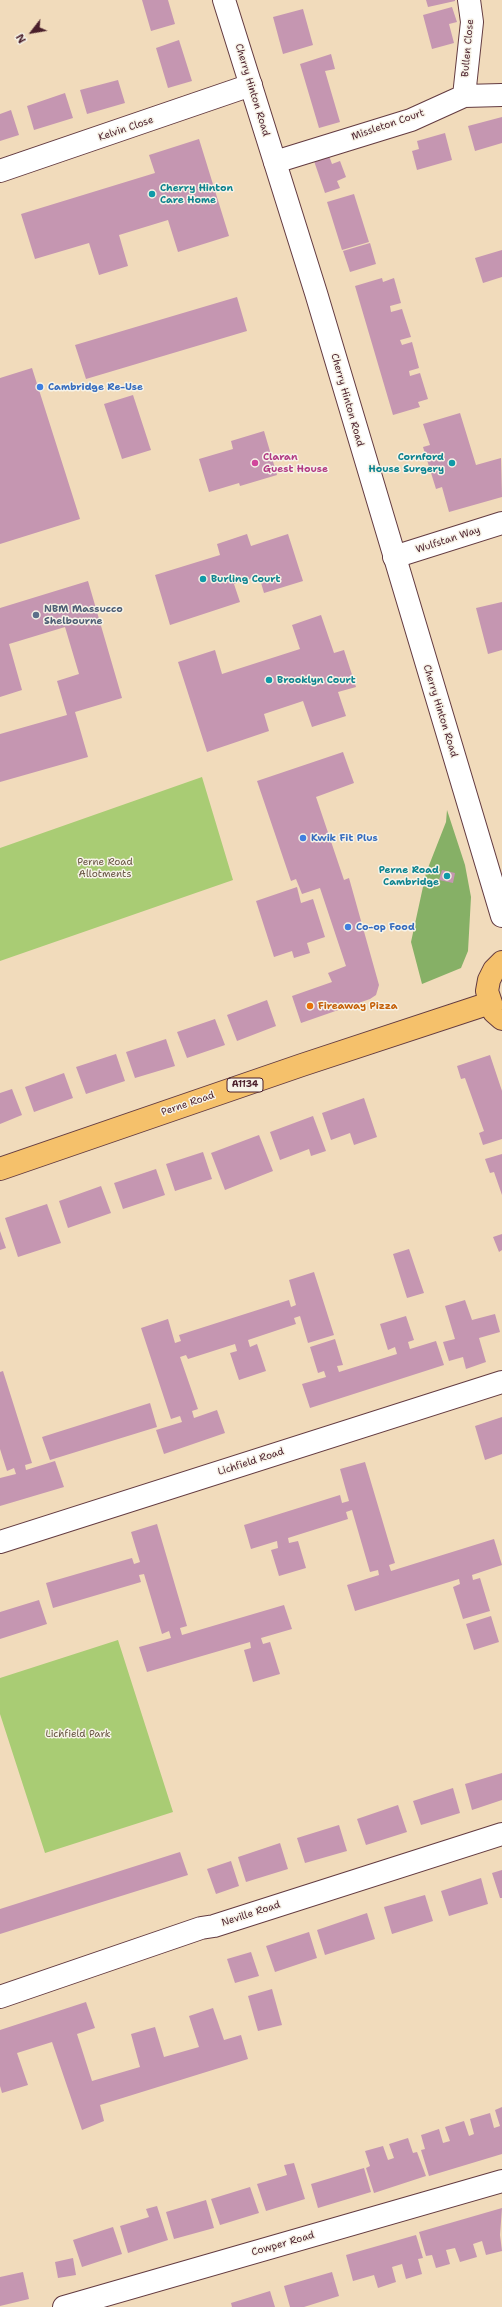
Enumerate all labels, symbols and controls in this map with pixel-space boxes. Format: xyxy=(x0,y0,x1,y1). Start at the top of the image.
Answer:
north arrow xyxy=(12,12,52,52)
street label: Bullen Close xyxy=(459,19,477,77)
text: N xyxy=(13,31,30,46)
street label: Cherry Hinton Road xyxy=(232,42,272,138)
street label: Missleton Court xyxy=(350,107,426,143)
street label: Kelvin Close xyxy=(97,114,155,144)
place label: Cherry Hinton Care Home xyxy=(160,182,233,206)
marker: Cherry Hinton Care Home xyxy=(147,189,157,199)
street label: Cherry Hinton Road xyxy=(328,352,366,448)
place label: Cambridge Re-Use xyxy=(48,381,143,393)
marker: Cambridge Re-Use xyxy=(35,382,45,392)
place label: Claran Guest House xyxy=(263,451,328,474)
place label: Cornford House Surgery xyxy=(369,451,444,474)
marker: Claran Guest House xyxy=(250,458,260,468)
marker: Cornford House Surgery xyxy=(447,458,457,468)
street label: Wulfstan Way xyxy=(414,524,482,556)
place label: Burling Court xyxy=(211,573,280,585)
marker: Burling Court xyxy=(198,574,208,584)
place label: NBM Massucco Shelbourne xyxy=(44,603,123,626)
marker: NBM Massucco Shelbourne xyxy=(31,610,41,620)
street label: Cherry Hinton Road xyxy=(420,663,460,759)
place label: Brooklyn Court xyxy=(277,674,356,686)
marker: Brooklyn Court xyxy=(264,675,274,685)
place label: Kwik Fit Plus xyxy=(311,832,378,844)
marker: Kwik Fit Plus xyxy=(298,833,308,843)
park label: Perne Road Allotments xyxy=(77,856,133,880)
place label: Perne Road Cambridge xyxy=(379,864,439,888)
marker: Perne Road Cambridge xyxy=(442,871,452,881)
place label: Co-op Food xyxy=(356,921,415,933)
marker: Co-op Food xyxy=(343,922,353,932)
place label: Fireaway Pizza xyxy=(318,1000,398,1012)
marker: Fireaway Pizza xyxy=(305,1001,315,1011)
road number: A1134 xyxy=(227,1078,263,1092)
street label: Perne Road xyxy=(160,1089,216,1119)
street label: Lichfield Road xyxy=(216,1446,286,1478)
park label: Lichfield Park xyxy=(45,1728,111,1740)
street label: Neville Road xyxy=(220,1899,282,1929)
street label: Cowper Road xyxy=(250,2229,316,2259)

